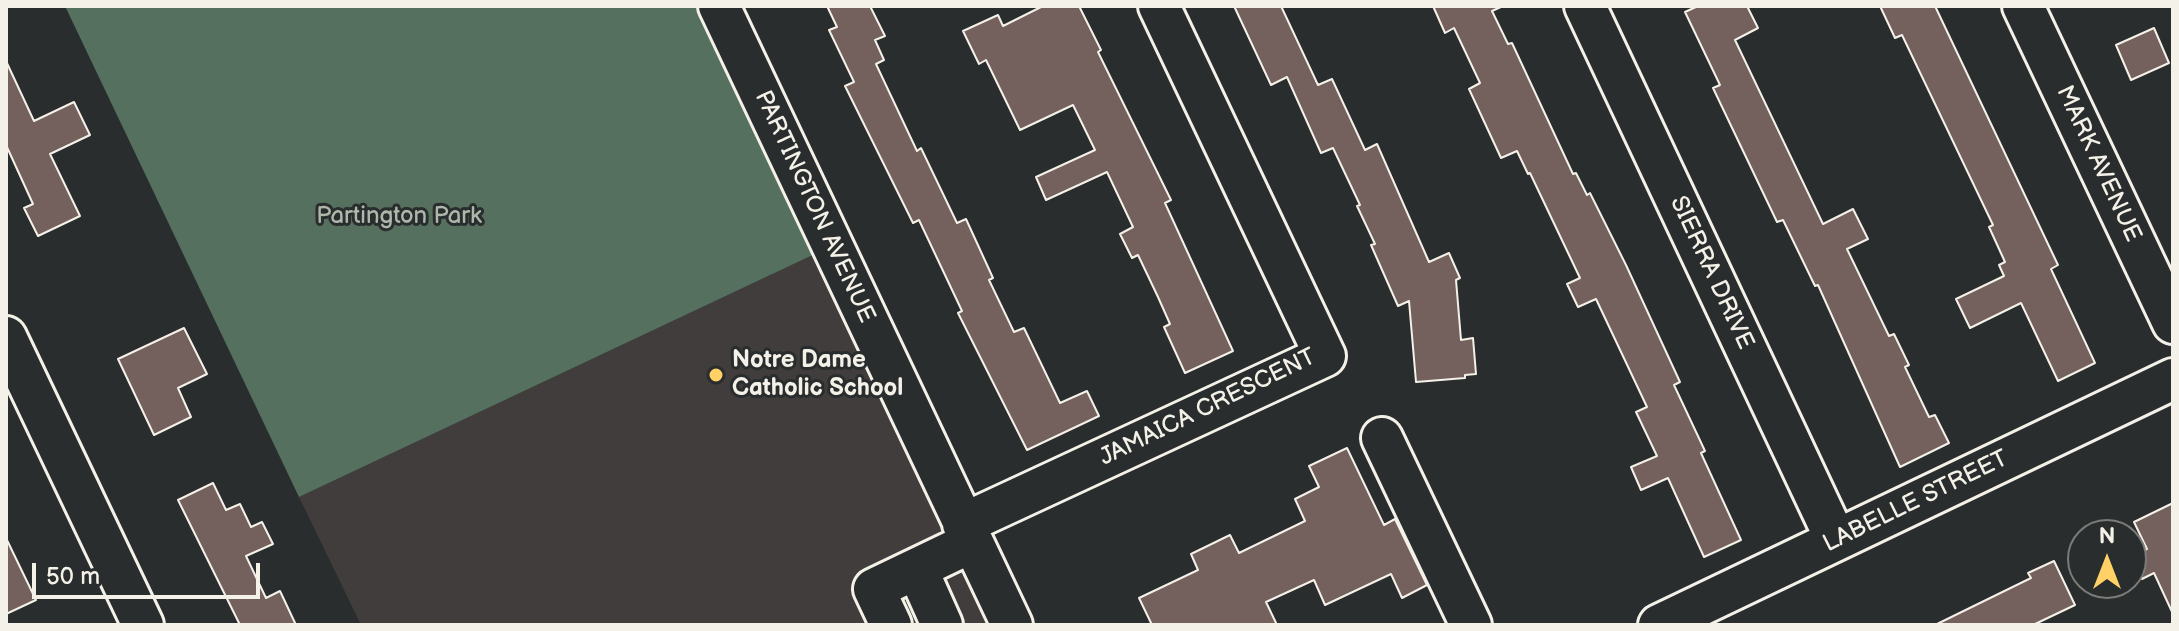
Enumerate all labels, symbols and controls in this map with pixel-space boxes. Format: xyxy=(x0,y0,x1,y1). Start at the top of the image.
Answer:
street label: MARK AVENUE xyxy=(2049,81,2147,247)
street label: PARTINGTON AVENUE xyxy=(748,86,880,328)
street label: SIERRA DRIVE xyxy=(1663,192,1759,354)
park label: Partington Park xyxy=(316,203,482,231)
street label: JAMAICA CRESCENT xyxy=(1095,343,1321,473)
place label: Notre Dame Catholic School xyxy=(732,347,903,403)
marker: Notre Dame Catholic School xyxy=(707,366,725,384)
street label: LABELLE STREET xyxy=(1819,445,2013,559)
north arrow xyxy=(2067,519,2147,599)
text: N xyxy=(2099,523,2115,550)
scale bar xyxy=(36,547,264,597)
text: 50 m xyxy=(46,562,100,591)

